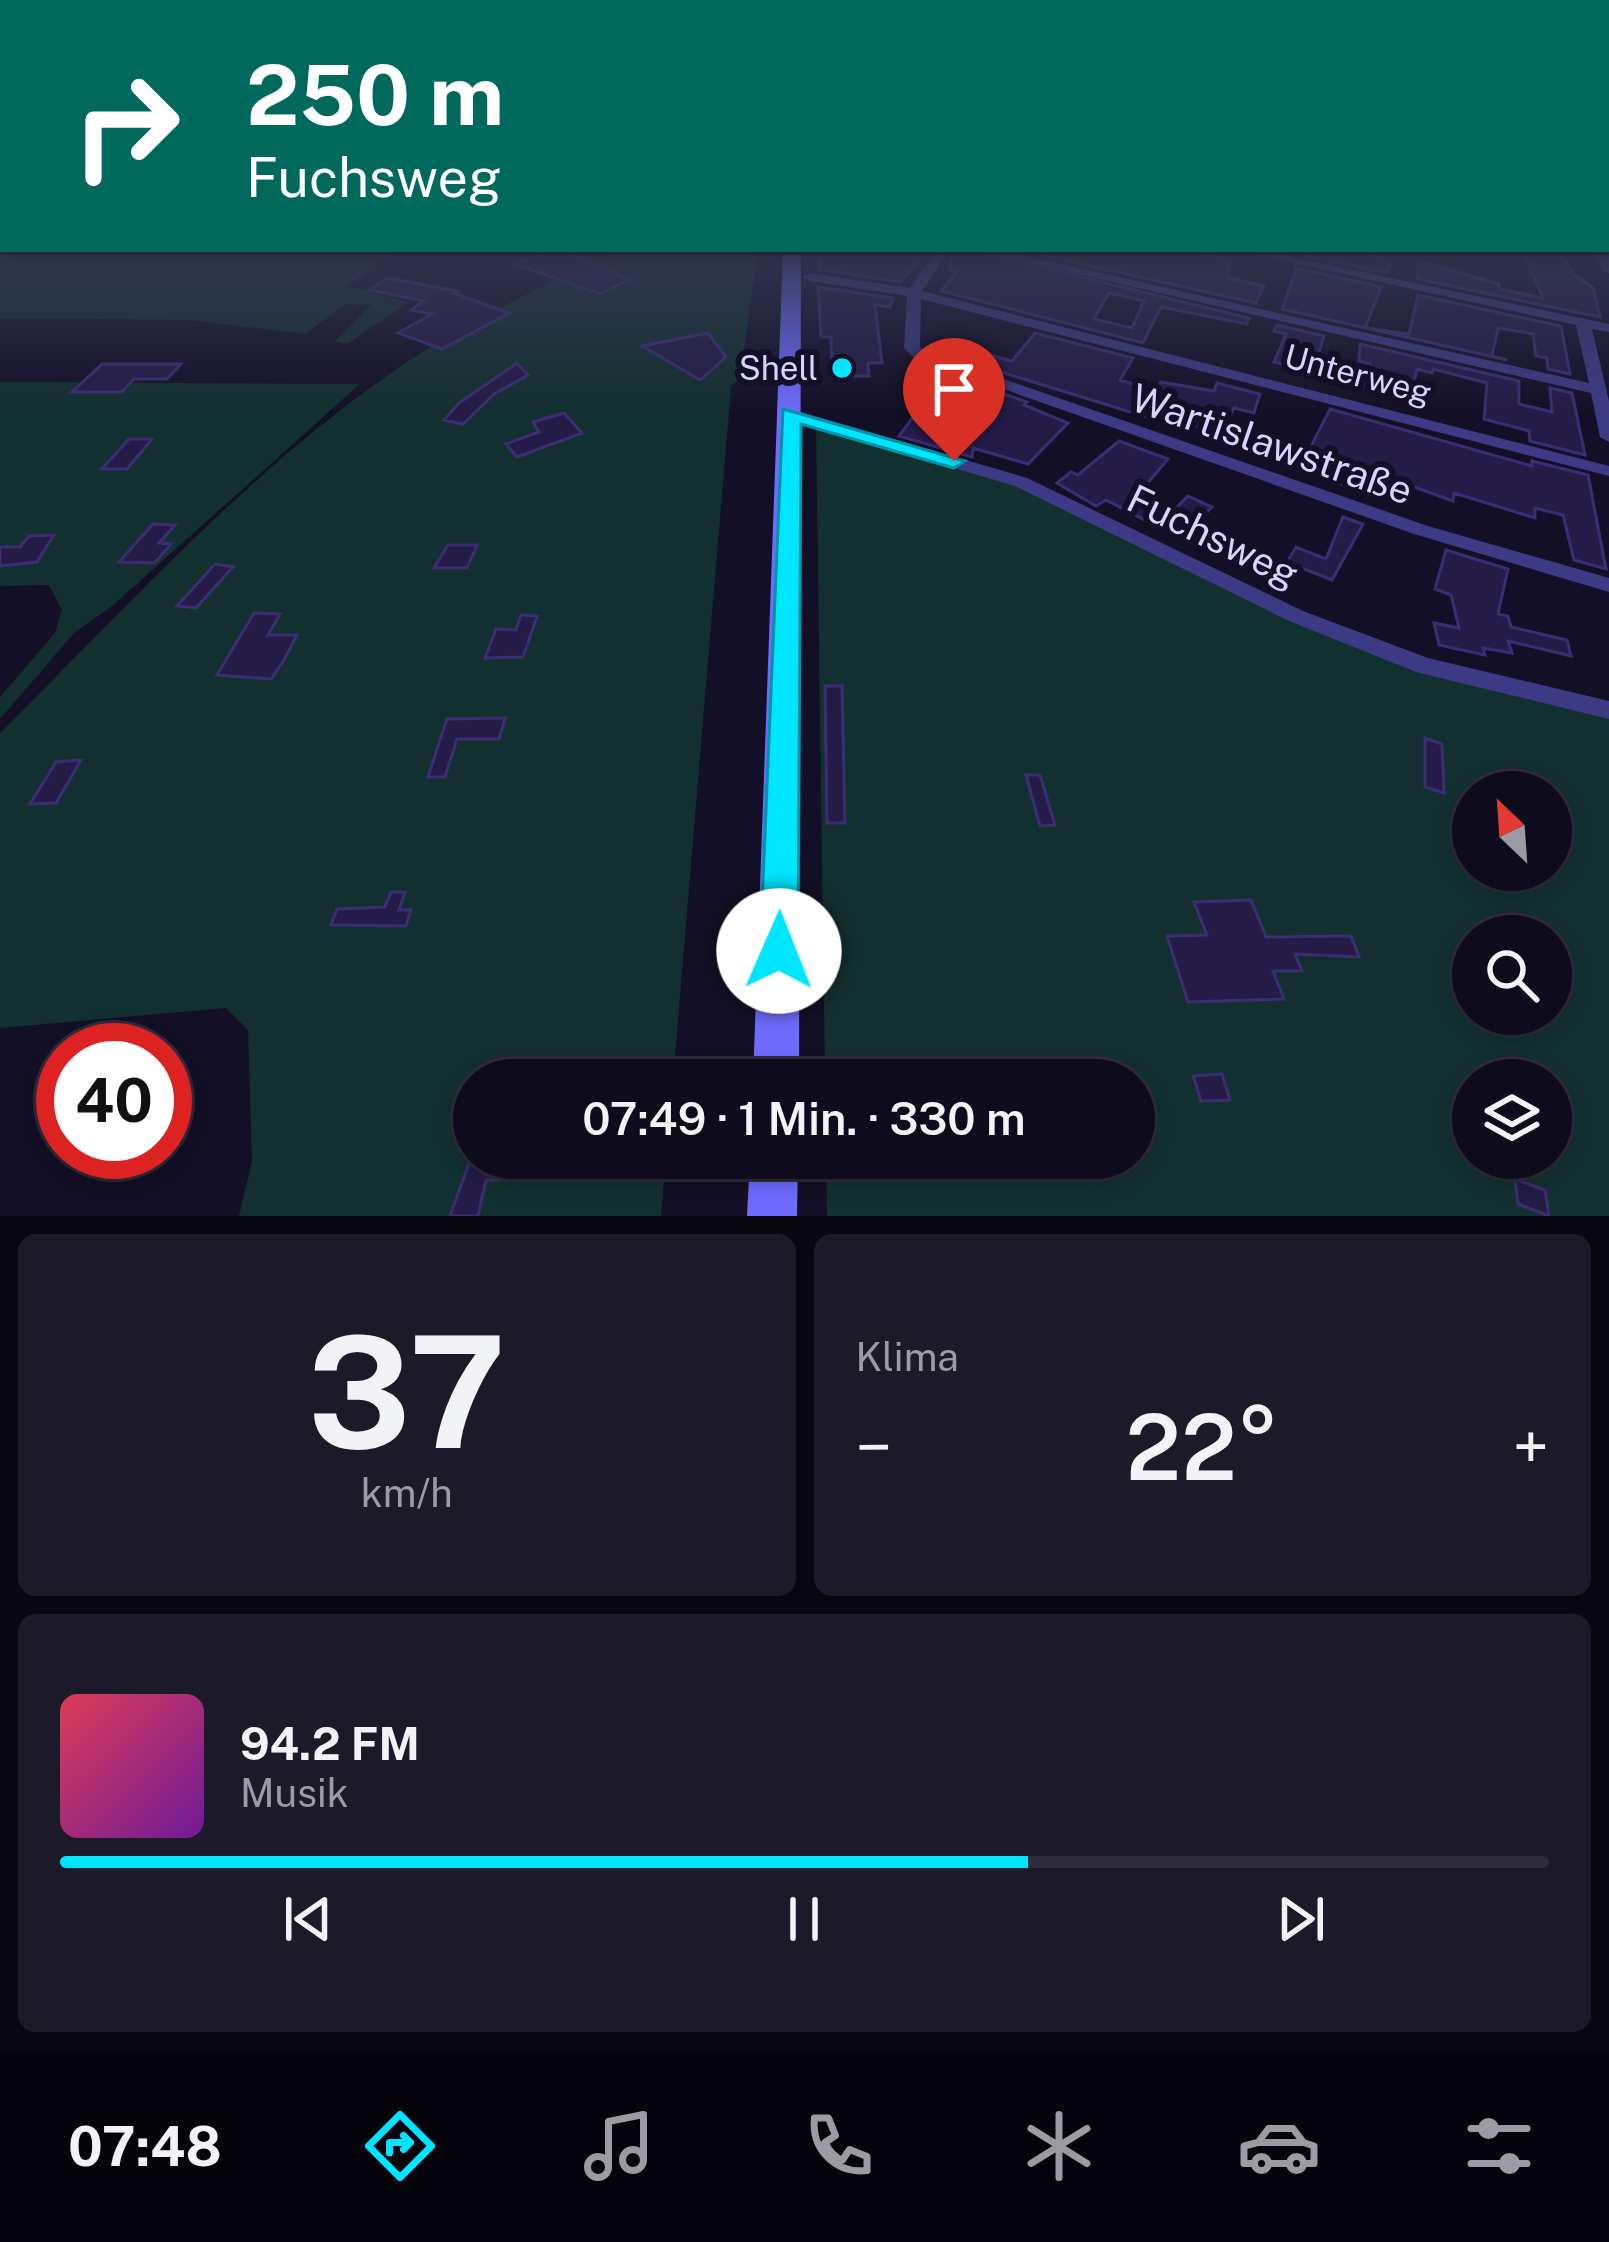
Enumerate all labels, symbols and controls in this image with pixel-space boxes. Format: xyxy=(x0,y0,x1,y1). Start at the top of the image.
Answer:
text: 250 m xyxy=(246,45,504,144)
icon: right xyxy=(48,48,204,204)
text: Fuchsweg xyxy=(246,146,502,209)
street label: Unterweg xyxy=(1280,336,1436,412)
pin xyxy=(903,338,1005,461)
place label: Shell xyxy=(739,349,818,387)
marker: Shell xyxy=(829,355,855,381)
icon: arrive xyxy=(921,356,987,422)
street label: Wartislawstraße xyxy=(1125,374,1419,514)
street label: Fuchsweg xyxy=(1120,475,1306,597)
north arrow xyxy=(1452,771,1572,891)
map controls xyxy=(1452,771,1572,1179)
position arrow xyxy=(716,888,842,1014)
button: search xyxy=(1452,915,1572,1035)
speed limit sign: 40 xyxy=(36,1023,192,1179)
button: layers xyxy=(1452,1059,1572,1179)
text: 07:49 · 1 Min. · 330 m xyxy=(582,1092,1026,1145)
text: 37 xyxy=(307,1300,506,1483)
text: Klima xyxy=(856,1334,959,1380)
text: 22° xyxy=(1126,1394,1279,1500)
text: − xyxy=(856,1408,892,1486)
text: + xyxy=(1512,1408,1549,1486)
text: km/h xyxy=(361,1470,453,1516)
text: 94.2 FM xyxy=(240,1717,420,1770)
text: Musik xyxy=(240,1770,349,1816)
icon: previous xyxy=(275,1886,341,1952)
icon: pause xyxy=(771,1886,837,1952)
icon: next xyxy=(1268,1886,1334,1952)
icon: directions xyxy=(358,2104,442,2188)
icon: music xyxy=(577,2104,661,2188)
icon: phone xyxy=(797,2104,881,2188)
icon: climate xyxy=(1017,2104,1101,2188)
icon: car xyxy=(1237,2104,1321,2188)
icon: filters xyxy=(1457,2104,1541,2188)
text: 07:48 xyxy=(68,2115,222,2178)

